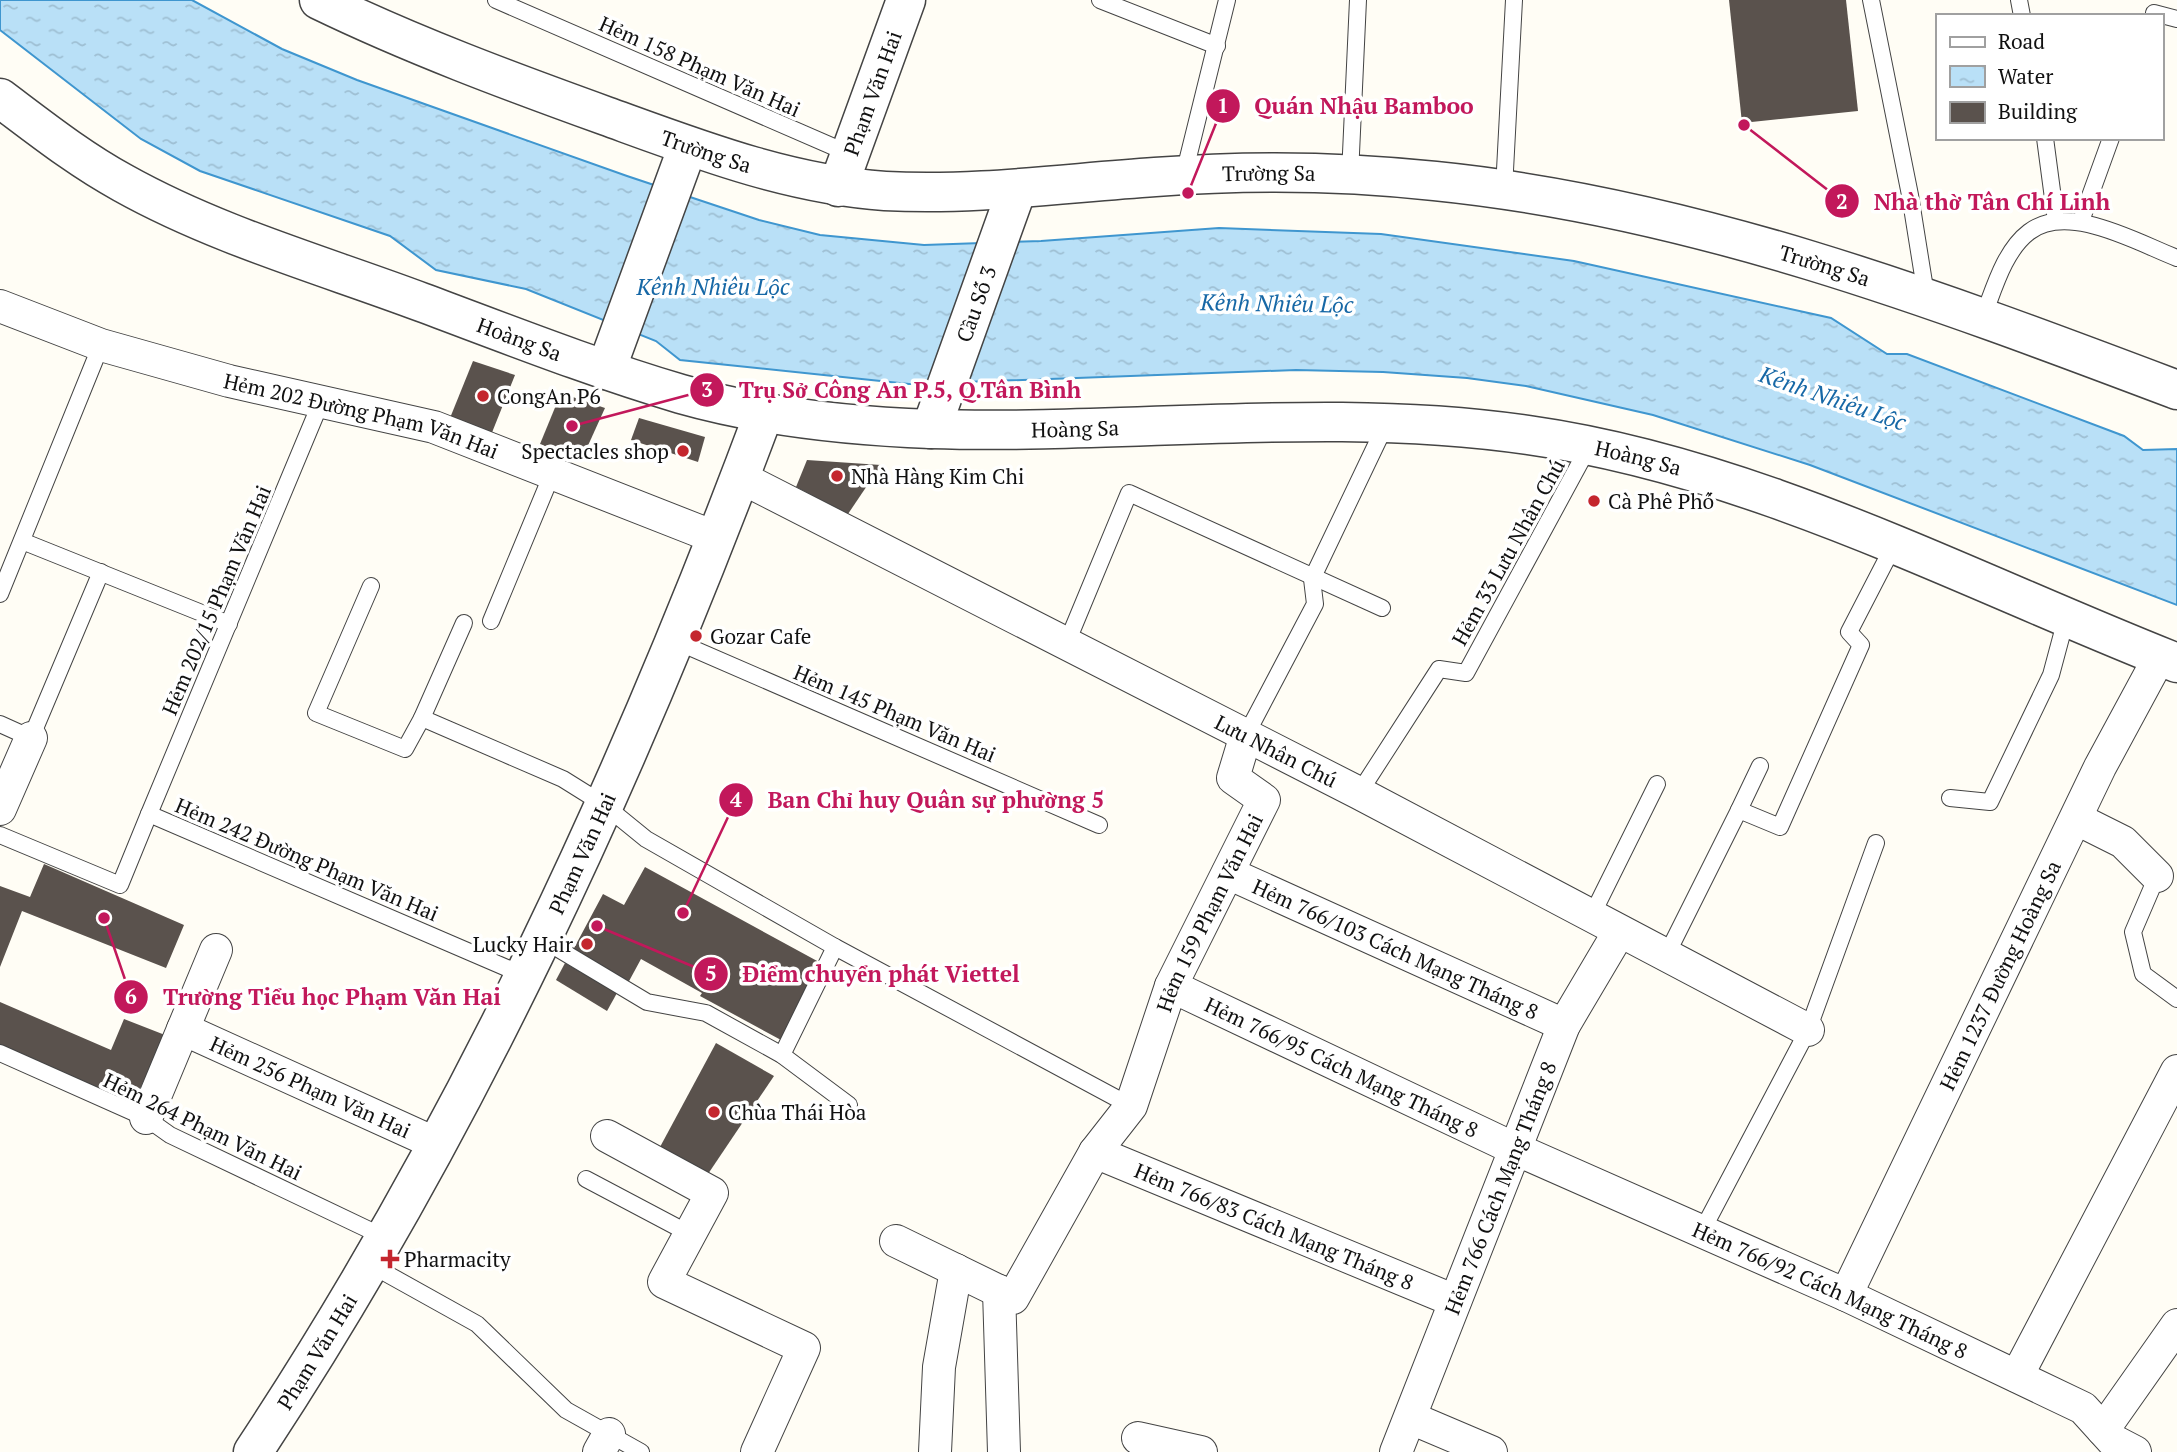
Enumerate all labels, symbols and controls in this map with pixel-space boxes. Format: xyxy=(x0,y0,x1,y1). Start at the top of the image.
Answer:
street label: Hẻm 158 Phạm Văn Hai xyxy=(595,9,805,123)
legend xyxy=(1936,14,2163,140)
street label: Phạm Văn Hai xyxy=(837,27,908,159)
text: Road xyxy=(1998,27,2045,55)
text: Water xyxy=(1998,62,2053,90)
callout: Quán Nhậu Bamboo xyxy=(1206,84,1488,128)
text: Quán Nhậu Bamboo xyxy=(1254,90,1474,121)
text: 1 xyxy=(1217,91,1229,119)
text: Building xyxy=(1998,97,2078,125)
street label: Trường Sa xyxy=(657,123,755,179)
street label: Trường Sa xyxy=(1222,158,1316,187)
callout: Nhà thờ Tân Chí Linh xyxy=(1825,179,2124,223)
text: Nhà thờ Tân Chí Linh xyxy=(1874,186,2111,217)
text: 2 xyxy=(1836,187,1848,215)
street label: Trường Sa xyxy=(1776,238,1874,293)
street label: Cầu Số 3 xyxy=(949,262,1002,346)
water label: Kênh Nhiêu Lộc xyxy=(635,271,790,302)
water label: Kênh Nhiêu Lộc xyxy=(1199,286,1354,320)
street label: Hoàng Sa xyxy=(473,310,566,367)
water label: Kênh Nhiêu Lộc xyxy=(1755,358,1911,438)
street label: Hẻm 202 Đường Phạm Văn Hai xyxy=(221,366,503,465)
callout: Trụ Sở Công An P.5, Q.Tân Bình xyxy=(690,368,1096,412)
text: Trụ Sở Công An P.5, Q.Tân Bình xyxy=(739,374,1082,405)
text: 3 xyxy=(701,375,713,403)
place label: CongAn P6 xyxy=(497,382,601,410)
marker: CongAn P6 xyxy=(475,388,491,404)
street label: Hoàng Sa xyxy=(1031,413,1120,444)
street label: Hoàng Sa xyxy=(1592,433,1685,482)
place label: Spectacles shop xyxy=(521,437,669,465)
marker: Spectacles shop xyxy=(675,443,691,459)
street label: Hẻm 33 Lưu Nhân Chú xyxy=(1445,454,1571,650)
place label: Nhà Hàng Kim Chi xyxy=(851,462,1024,490)
marker: Nhà Hàng Kim Chi xyxy=(829,468,845,484)
street label: Hẻm 202/15 Phạm Văn Hai xyxy=(155,481,277,719)
place label: Cà Phê Phố xyxy=(1608,487,1714,515)
marker: Cà Phê Phố xyxy=(1586,493,1602,509)
place label: Gozar Cafe xyxy=(710,622,811,650)
marker: Gozar Cafe xyxy=(688,628,704,644)
street label: Hẻm 145 Phạm Văn Hai xyxy=(790,658,1000,768)
street label: Lưu Nhân Chú xyxy=(1210,708,1342,794)
callout: Ban Chỉ huy Quân sự phường 5 xyxy=(718,778,1118,822)
text: Ban Chỉ huy Quân sự phường 5 xyxy=(768,784,1104,815)
text: 4 xyxy=(730,785,742,813)
street label: Phạm Văn Hai xyxy=(542,788,622,918)
street label: Hẻm 242 Đường Phạm Văn Hai xyxy=(171,791,443,927)
street label: Hẻm 159 Phạm Văn Hai xyxy=(1149,809,1269,1015)
street label: Hẻm 1237 Đường Hoàng Sa xyxy=(1933,855,2067,1095)
street label: Hẻm 766/103 Cách Mạng Tháng 8 xyxy=(1248,872,1543,1026)
place label: Lucky Hair xyxy=(473,930,573,958)
marker: Lucky Hair xyxy=(579,936,595,952)
callout: Điểm chuyển phát Viettel xyxy=(693,952,1034,996)
text: Điểm chuyển phát Viettel xyxy=(742,958,1020,989)
text: 5 xyxy=(705,959,717,987)
callout: Trường Tiểu học Phạm Văn Hai xyxy=(113,975,515,1019)
text: Trường Tiểu học Phạm Văn Hai xyxy=(163,981,501,1012)
text: 6 xyxy=(125,982,137,1010)
street label: Hẻm 766/95 Cách Mạng Tháng 8 xyxy=(1200,990,1483,1144)
street label: Hẻm 256 Phạm Văn Hai xyxy=(206,1029,415,1144)
street label: Hẻm 766 Cách Mạng Tháng 8 xyxy=(1438,1057,1562,1318)
street label: Hẻm 264 Phạm Văn Hai xyxy=(99,1066,307,1186)
place label: Chùa Thái Hòa xyxy=(728,1098,867,1126)
marker: Chùa Thái Hòa xyxy=(706,1104,722,1120)
street label: Hẻm 766/83 Cách Mạng Tháng 8 xyxy=(1131,1156,1418,1296)
street label: Hẻm 766/92 Cách Mạng Tháng 8 xyxy=(1688,1215,1972,1365)
place label: Pharmacity xyxy=(404,1245,511,1273)
marker: Pharmacity xyxy=(382,1251,398,1267)
street label: Phạm Văn Hai xyxy=(270,1289,363,1415)

